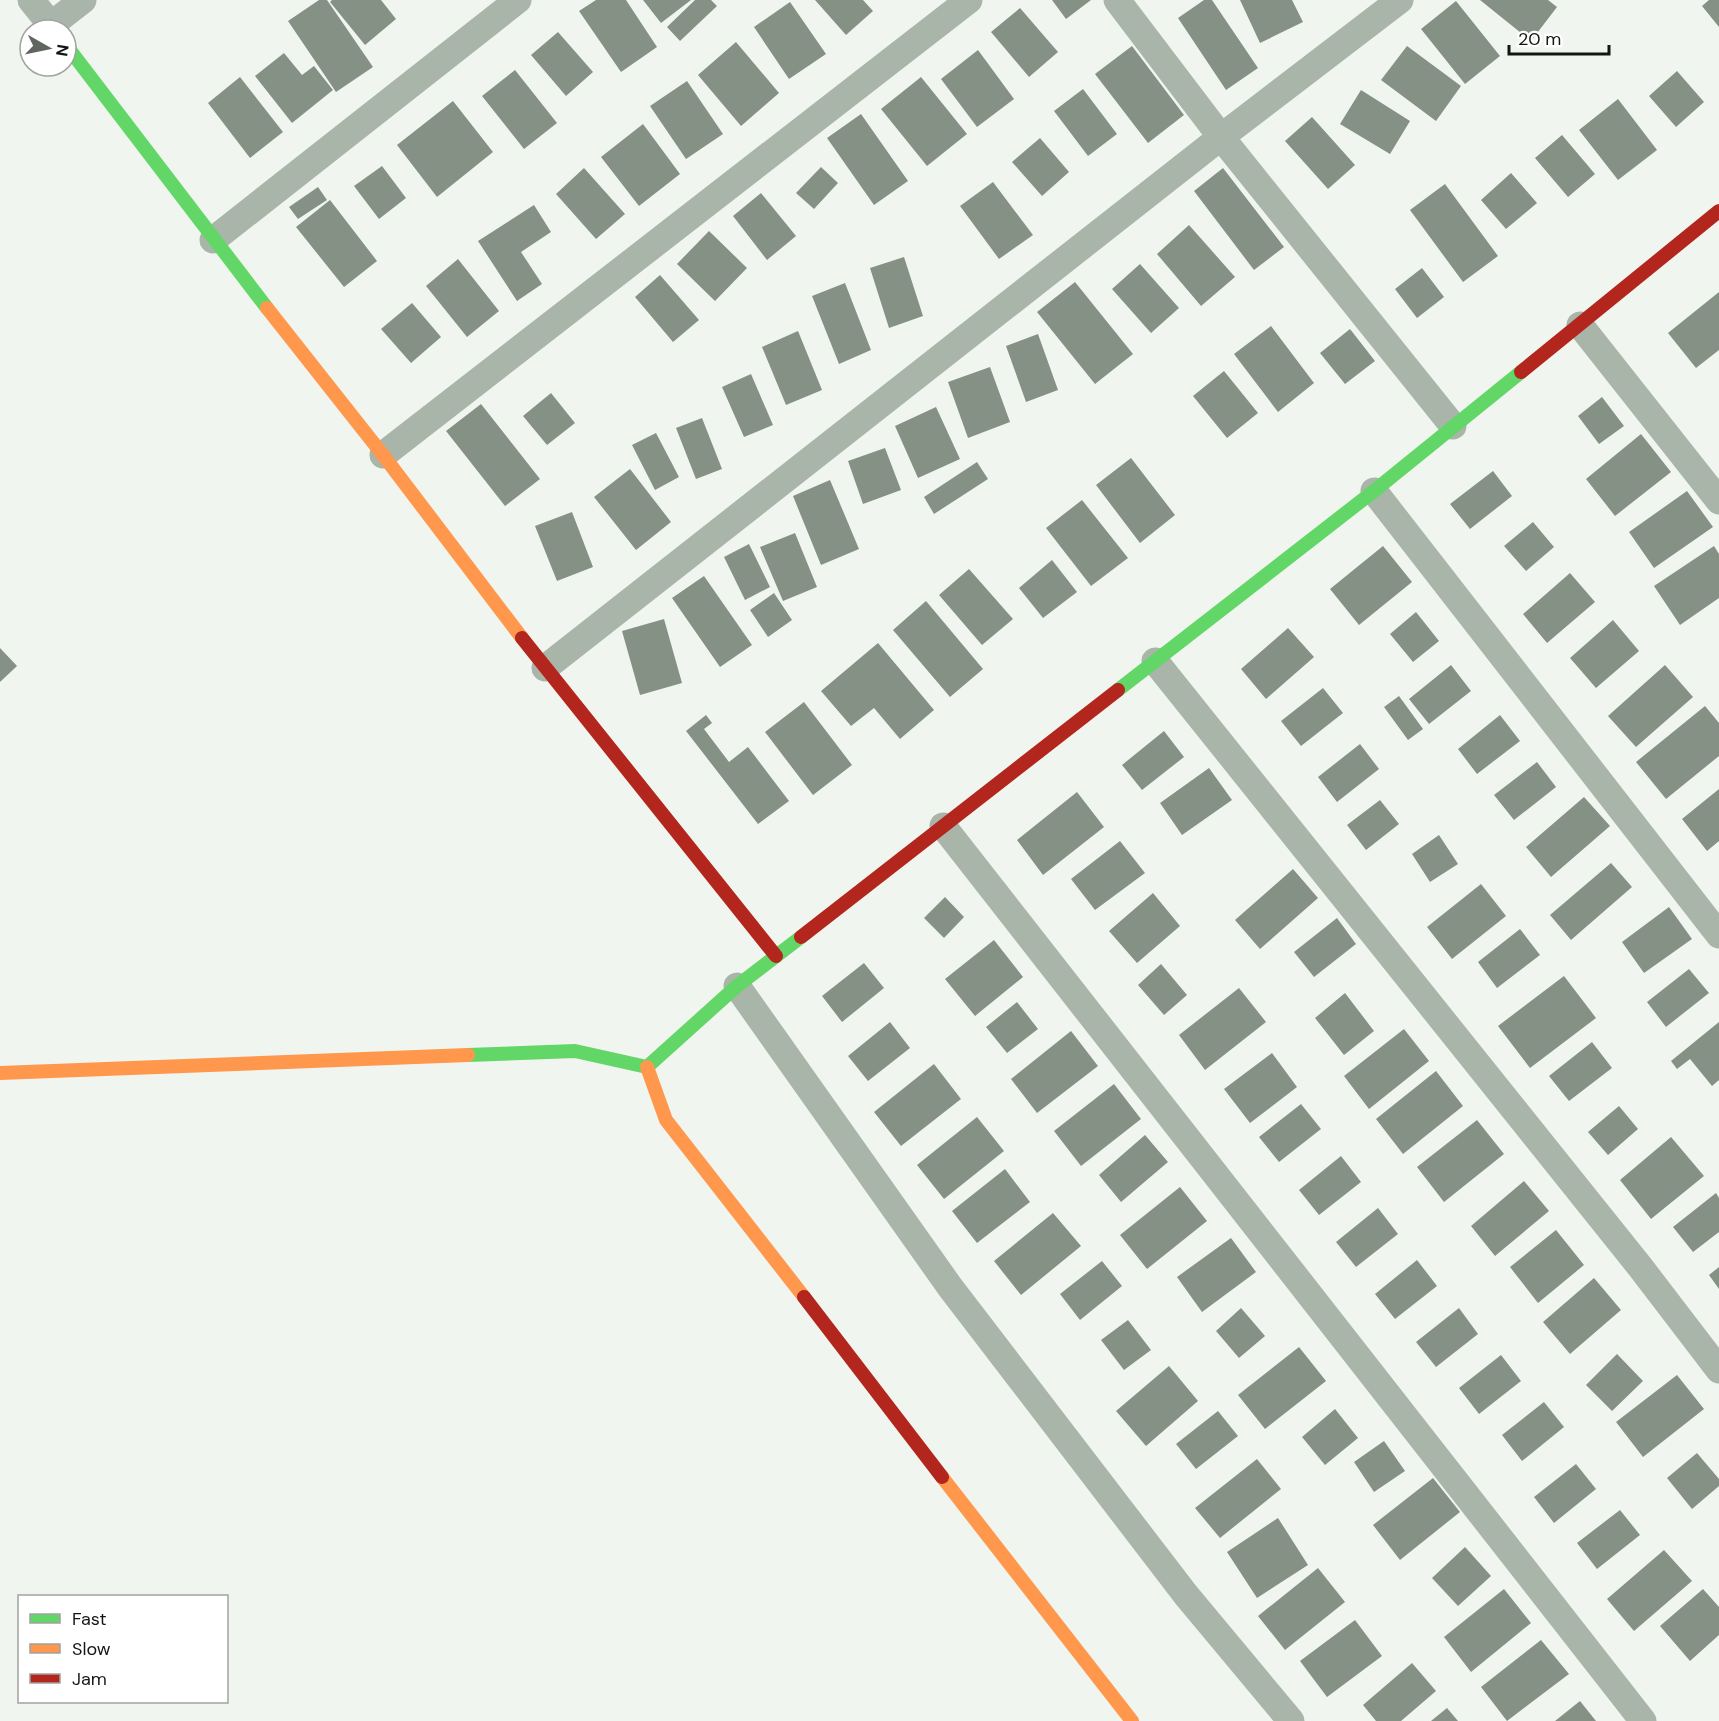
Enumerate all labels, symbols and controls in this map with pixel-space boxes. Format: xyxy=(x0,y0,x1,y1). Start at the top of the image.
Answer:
north arrow xyxy=(18,18,78,78)
scale bar xyxy=(1509,18,1610,56)
text: 20 m xyxy=(1518,27,1561,51)
text: N xyxy=(51,43,74,58)
legend xyxy=(18,1595,228,1703)
text: Fast xyxy=(72,1607,107,1631)
text: Slow xyxy=(72,1637,111,1661)
text: Jam xyxy=(72,1667,107,1691)

